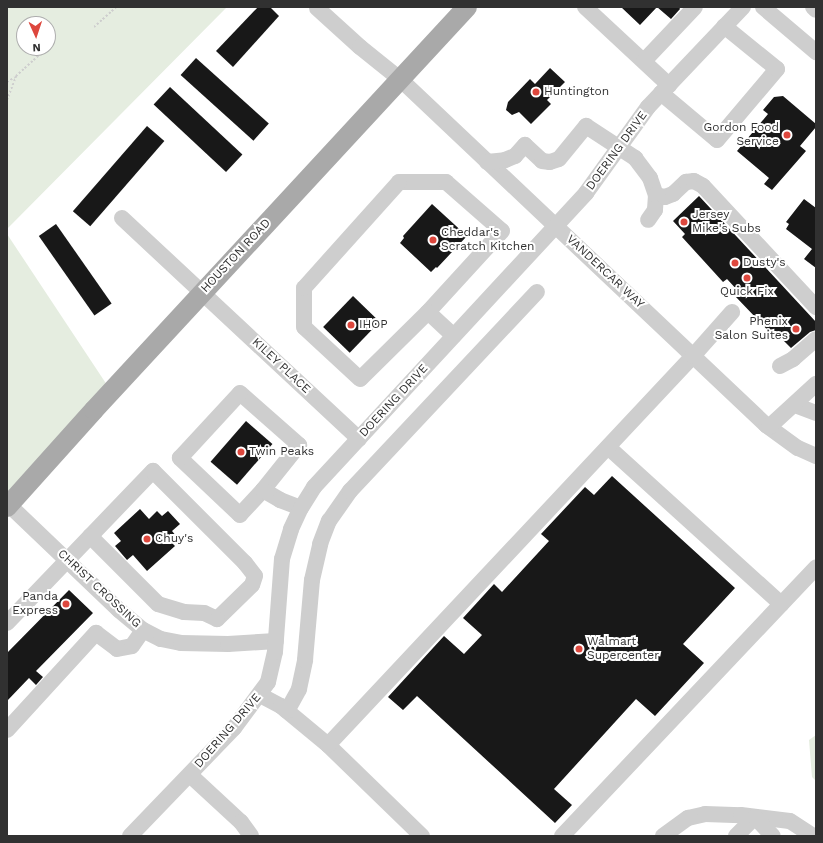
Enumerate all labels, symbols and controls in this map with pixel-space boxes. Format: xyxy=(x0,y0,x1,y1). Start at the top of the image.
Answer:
north arrow xyxy=(16,16,56,56)
text: N xyxy=(32,41,41,54)
place label: Huntington xyxy=(544,85,609,99)
marker: Huntington xyxy=(531,87,541,97)
street label: DOERING DRIVE xyxy=(584,109,650,193)
place label: Gordon Food Service xyxy=(704,121,779,149)
marker: Gordon Food Service xyxy=(782,130,792,140)
place label: Jersey Mike's Subs xyxy=(692,208,761,236)
street label: HOUSTON ROAD xyxy=(198,216,274,296)
marker: Jersey Mike's Subs xyxy=(679,217,689,227)
place label: Cheddar's Scratch Kitchen xyxy=(441,226,535,254)
street label: VANDERCAR WAY xyxy=(563,232,647,312)
marker: Cheddar's Scratch Kitchen xyxy=(428,235,438,245)
place label: Dusty's xyxy=(743,256,786,270)
marker: Dusty's xyxy=(730,258,740,268)
marker: Quick Fix xyxy=(742,273,752,283)
place label: Quick Fix xyxy=(720,285,774,299)
place label: Phenix Salon Suites xyxy=(715,315,788,343)
place label: IHOP xyxy=(359,318,388,332)
marker: IHOP xyxy=(346,320,356,330)
marker: Phenix Salon Suites xyxy=(791,324,801,334)
street label: KILEY PLACE xyxy=(249,335,313,397)
street label: DOERING DRIVE xyxy=(357,362,431,440)
place label: Twin Peaks xyxy=(249,445,314,459)
marker: Twin Peaks xyxy=(236,447,246,457)
place label: Chuy's xyxy=(155,532,193,546)
marker: Chuy's xyxy=(142,534,152,544)
street label: CHRIST CROSSING xyxy=(54,547,144,631)
place label: Panda Express xyxy=(12,590,58,618)
marker: Panda Express xyxy=(61,599,71,609)
place label: Walmart Supercenter xyxy=(587,635,659,663)
marker: Walmart Supercenter xyxy=(574,644,584,654)
street label: DOERING DRIVE xyxy=(192,691,264,771)

